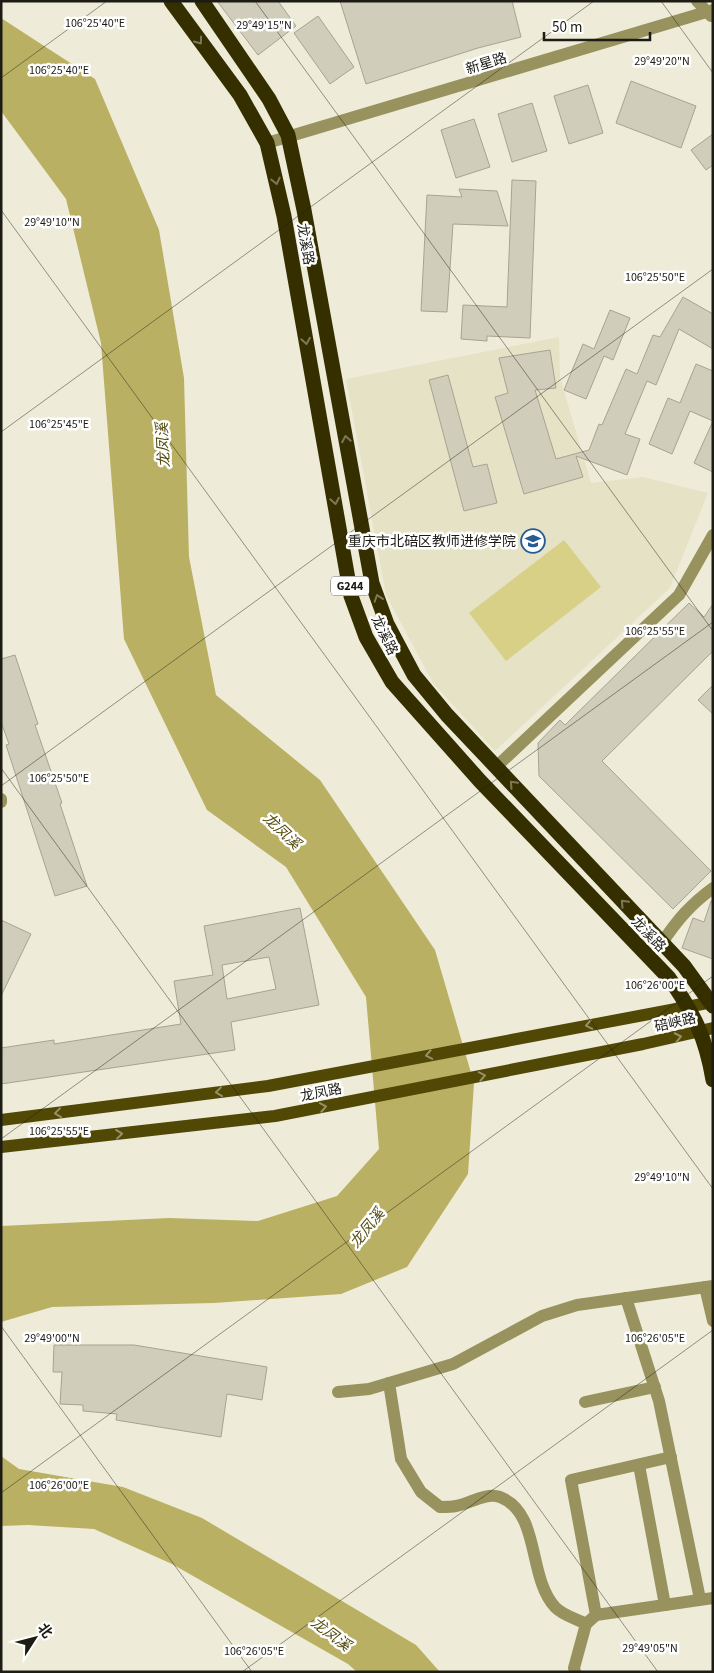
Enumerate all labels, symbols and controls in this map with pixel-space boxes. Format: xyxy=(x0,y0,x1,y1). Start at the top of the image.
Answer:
scale bar xyxy=(544,10,650,42)
text: 106°25'40"E xyxy=(65,15,125,32)
text: 29°49'15"N xyxy=(236,17,292,34)
text: 50 m xyxy=(552,17,582,38)
one-way arrow xyxy=(193,35,203,44)
street label: 新星路 xyxy=(463,48,509,80)
text: 29°49'20"N xyxy=(634,53,690,70)
text: 106°25'40"E xyxy=(29,62,89,79)
one-way arrow xyxy=(270,177,281,186)
text: 29°49'10"N xyxy=(24,214,80,231)
street label: 龙溪路 xyxy=(292,222,319,267)
text: 106°25'50"E xyxy=(625,269,685,286)
one-way arrow xyxy=(301,337,311,345)
text: 106°25'45"E xyxy=(29,416,89,433)
water label: 龙凤溪 xyxy=(152,420,175,468)
one-way arrow xyxy=(342,434,352,443)
one-way arrow xyxy=(329,497,339,505)
school or university icon: 重庆市北碚区教师进修学院 xyxy=(520,528,546,554)
place label: 重庆市北碚区教师进修学院 xyxy=(348,532,516,552)
road number: G244 xyxy=(331,576,369,596)
one-way arrow xyxy=(374,594,384,603)
street label: 龙溪路 xyxy=(366,612,402,659)
text: 106°25'55"E xyxy=(625,623,685,640)
text: 106°25'50"E xyxy=(29,770,89,787)
one-way arrow xyxy=(510,781,519,790)
water label: 龙凤溪 xyxy=(258,808,307,856)
one-way arrow xyxy=(621,899,630,908)
street label: 龙溪路 xyxy=(626,913,670,957)
text: 106°26'00"E xyxy=(625,977,685,994)
street label: 碚峡路 xyxy=(653,1009,698,1037)
one-way arrow xyxy=(584,1019,593,1030)
one-way arrow xyxy=(673,1032,682,1042)
one-way arrow xyxy=(425,1050,433,1060)
one-way arrow xyxy=(478,1071,487,1081)
street label: 龙凤路 xyxy=(299,1079,344,1107)
one-way arrow xyxy=(215,1086,223,1097)
one-way arrow xyxy=(318,1102,327,1113)
one-way arrow xyxy=(54,1107,62,1118)
text: 106°25'55"E xyxy=(29,1123,89,1140)
one-way arrow xyxy=(116,1129,124,1140)
text: 29°49'10"N xyxy=(634,1169,690,1186)
water label: 龙凤溪 xyxy=(345,1203,391,1252)
text: 29°49'00"N xyxy=(24,1330,80,1347)
text: 106°26'05"E xyxy=(625,1330,685,1347)
text: 106°26'00"E xyxy=(29,1477,89,1494)
water label: 龙凤溪 xyxy=(306,1612,357,1658)
north arrow xyxy=(10,1613,60,1663)
text: 北 xyxy=(33,1619,57,1642)
text: 29°49'05"N xyxy=(622,1640,678,1657)
text: 106°26'05"E xyxy=(224,1643,284,1660)

